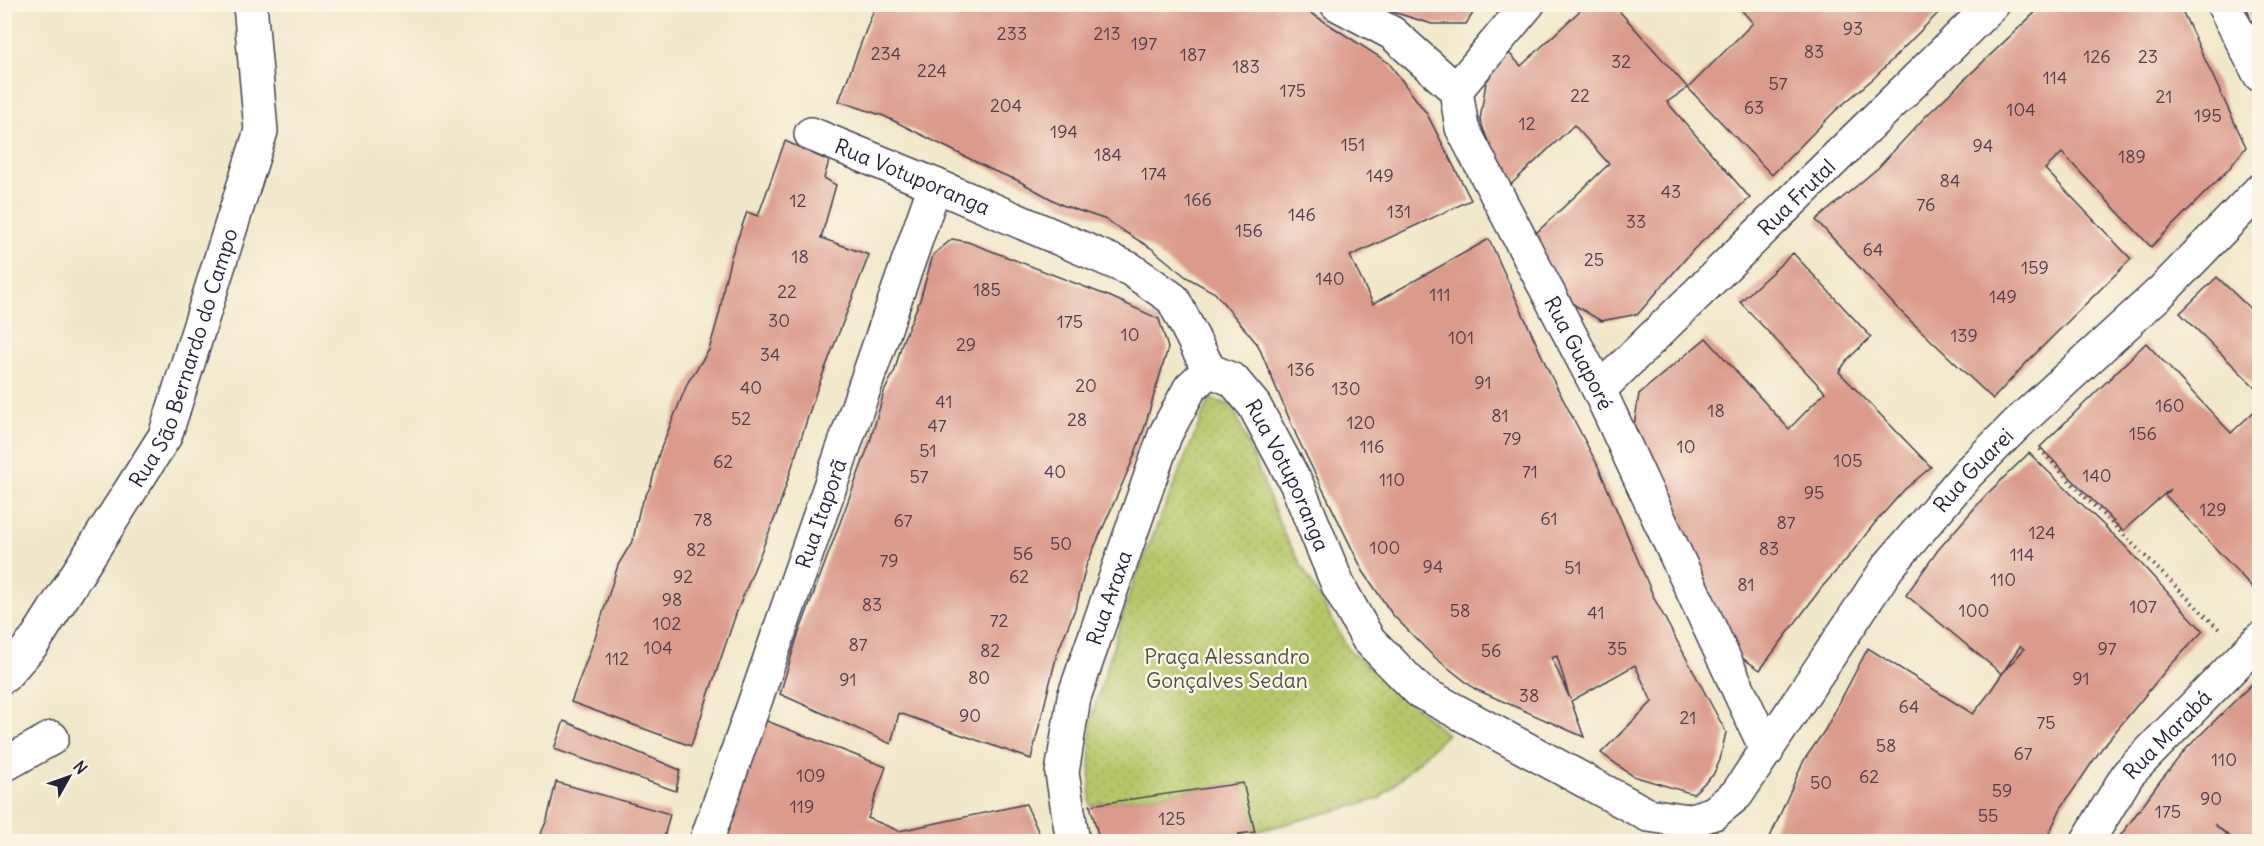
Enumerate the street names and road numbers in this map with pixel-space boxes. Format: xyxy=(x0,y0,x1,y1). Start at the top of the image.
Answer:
street label: Rua Votuporanga xyxy=(831,132,994,221)
street label: Rua Frutal xyxy=(1752,153,1841,241)
street label: Rua São Bernardo do Campo xyxy=(122,225,243,492)
street label: Rua Guaporé xyxy=(1539,291,1620,414)
street label: Rua Votuporanga xyxy=(1240,394,1336,555)
street label: Rua Guarei xyxy=(1927,422,2019,518)
street label: Rua Itaporã xyxy=(789,455,852,572)
street label: Rua Araxa xyxy=(1080,547,1137,648)
street label: Rua Marabá xyxy=(2117,684,2217,785)

